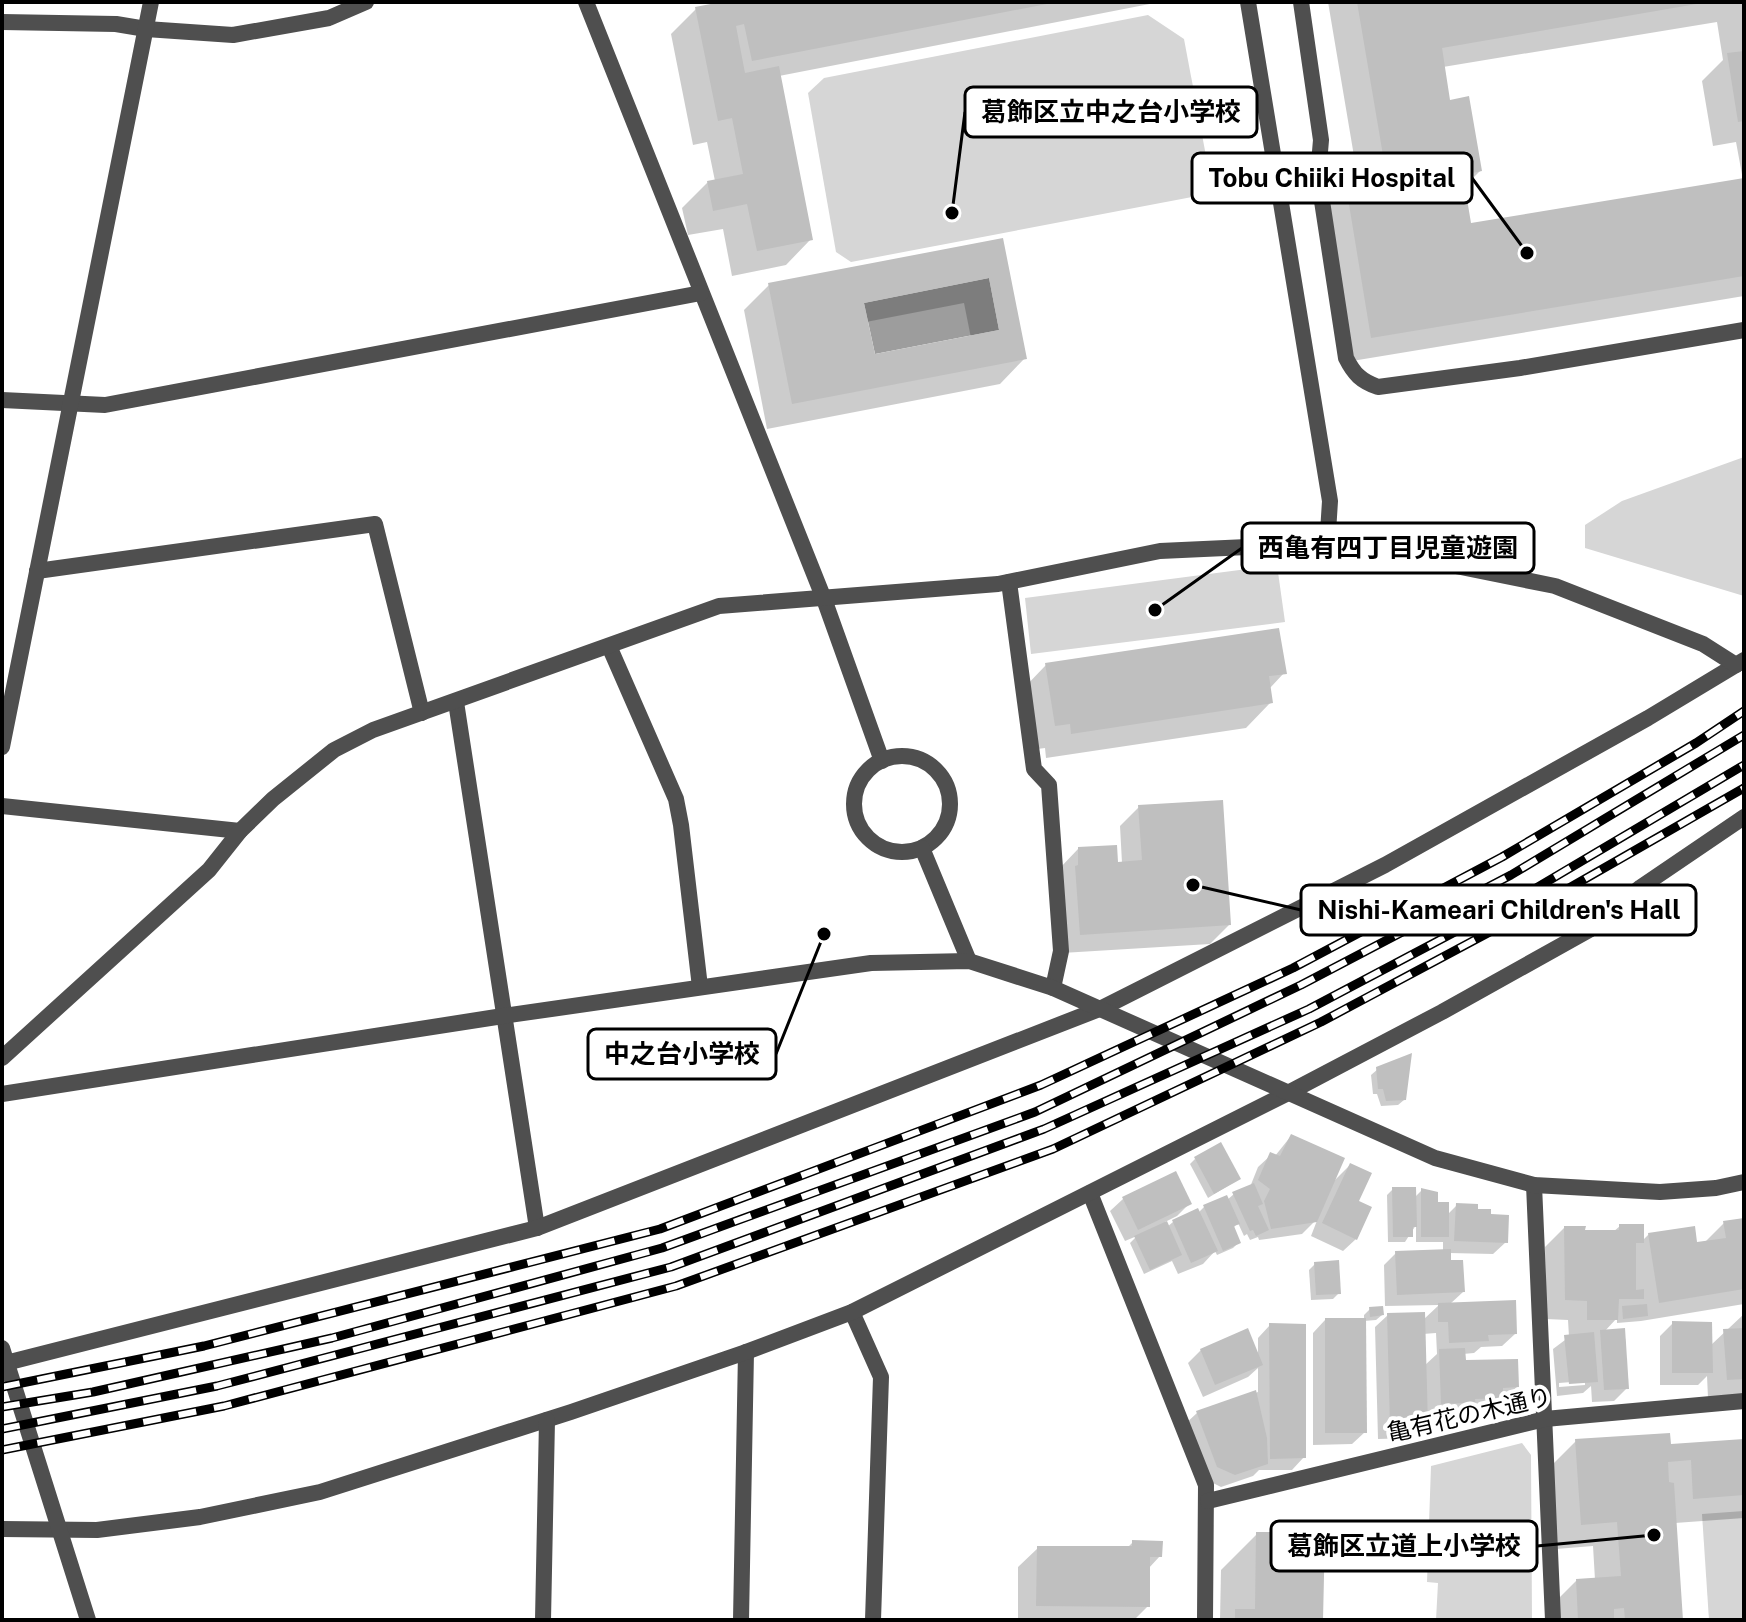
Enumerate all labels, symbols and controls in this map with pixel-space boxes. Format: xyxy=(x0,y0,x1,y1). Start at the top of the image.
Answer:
callout: 葛飾区立中之台小学校 xyxy=(965,87,1257,137)
text: 葛飾区立中之台小学校 xyxy=(981,96,1241,127)
callout: Tobu Chiiki Hospital xyxy=(1192,153,1472,203)
text: Tobu Chiiki Hospital xyxy=(1208,162,1456,193)
callout: 西亀有四丁目児童遊園 xyxy=(1242,523,1534,573)
text: 西亀有四丁目児童遊園 xyxy=(1258,532,1518,563)
callout: Nishi-Kameari Children's Hall xyxy=(1301,885,1696,935)
text: Nishi-Kameari Children's Hall xyxy=(1317,894,1681,925)
callout: 中之台小学校 xyxy=(588,1029,776,1079)
text: 中之台小学校 xyxy=(604,1038,760,1069)
street label: 亀有花の木通り xyxy=(1384,1381,1554,1447)
callout: 葛飾区立道上小学校 xyxy=(1271,1521,1537,1571)
text: 葛飾区立道上小学校 xyxy=(1287,1530,1521,1561)

